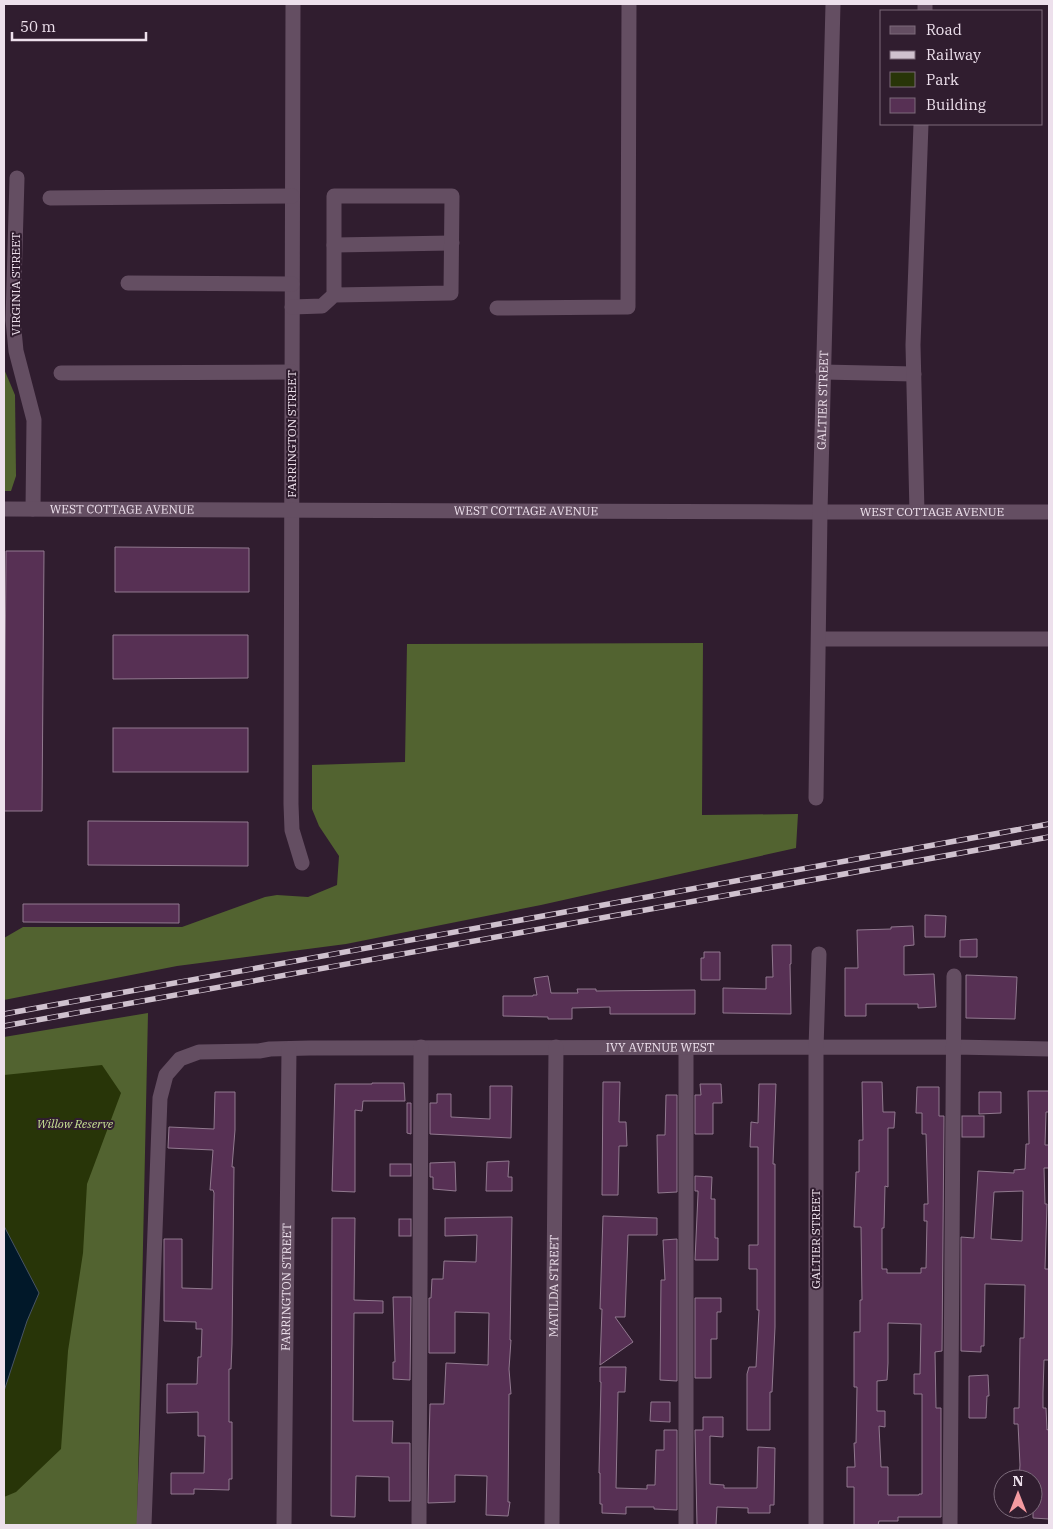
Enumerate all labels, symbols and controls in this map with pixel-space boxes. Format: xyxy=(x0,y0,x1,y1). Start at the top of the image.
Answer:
scale bar xyxy=(12,10,146,42)
legend xyxy=(880,10,1043,125)
text: 50 m xyxy=(20,17,56,36)
text: Road xyxy=(926,20,962,39)
text: Railway xyxy=(926,45,981,64)
text: Park xyxy=(926,70,959,89)
text: Building xyxy=(926,95,986,114)
street label: VIRGINIA STREET xyxy=(8,232,23,336)
street label: GALTIER STREET xyxy=(814,350,831,450)
street label: FARRINGTON STREET xyxy=(284,370,299,498)
street label: WEST COTTAGE AVENUE xyxy=(50,501,194,517)
street label: WEST COTTAGE AVENUE xyxy=(454,503,598,518)
street label: WEST COTTAGE AVENUE xyxy=(860,504,1004,519)
street label: IVY AVENUE WEST xyxy=(606,1039,715,1055)
park label: Willow Reserve xyxy=(37,1116,114,1131)
street label: GALTIER STREET xyxy=(808,1189,823,1289)
street label: FARRINGTON STREET xyxy=(278,1223,294,1351)
street label: MATILDA STREET xyxy=(546,1235,561,1337)
north arrow xyxy=(993,1469,1043,1519)
text: N xyxy=(1012,1472,1024,1490)

